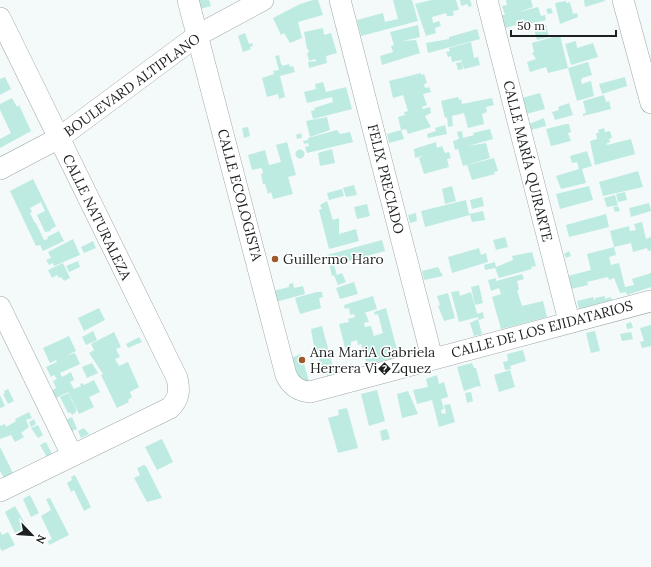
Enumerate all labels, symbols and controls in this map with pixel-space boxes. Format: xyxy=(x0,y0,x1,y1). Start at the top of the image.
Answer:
scale bar xyxy=(511,12,616,38)
text: 50 m xyxy=(517,18,545,33)
street label: BOULEVARD ALTIPLANO xyxy=(60,29,204,141)
street label: CALLE MARÍA QUIRARTE xyxy=(499,79,557,244)
street label: FELIX PRECIADO xyxy=(364,122,408,236)
street label: CALLE ECOLOGISTA xyxy=(214,127,266,263)
street label: CALLE NATURALEZA xyxy=(59,151,135,283)
place label: Guillermo Haro xyxy=(283,250,384,268)
marker: Guillermo Haro xyxy=(270,254,280,264)
street label: CALLE DE LOS EJIDATARIOS xyxy=(449,296,635,362)
place label: Ana MariA Gabriela Herrera Vi�Zquez xyxy=(309,343,435,377)
marker: Ana MariA Gabriela Herrera Vi�Zquez xyxy=(297,355,307,365)
north arrow xyxy=(12,515,52,555)
text: N xyxy=(33,532,49,546)

